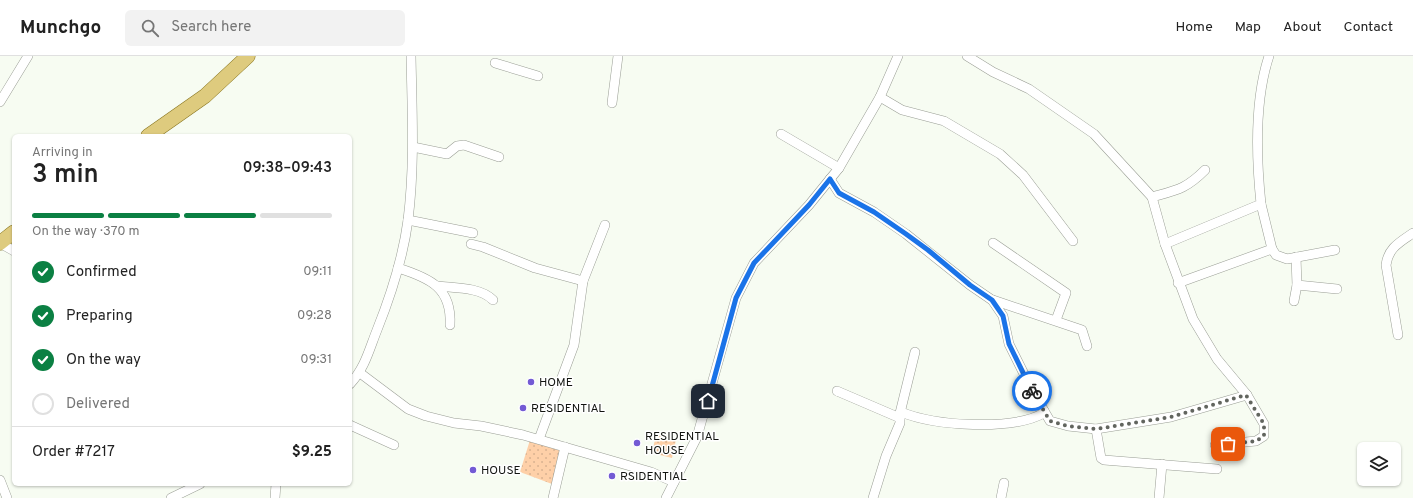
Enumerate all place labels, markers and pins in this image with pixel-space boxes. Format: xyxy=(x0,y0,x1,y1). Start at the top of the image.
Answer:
place label: HOME xyxy=(539,375,573,391)
marker: HOME xyxy=(526,377,536,387)
pin xyxy=(691,384,725,418)
place label: RESIDENTIAL xyxy=(531,401,605,417)
marker: RESIDENTIAL xyxy=(518,403,528,413)
pin xyxy=(1211,427,1245,461)
place label: RESIDENTIAL HOUSE xyxy=(645,429,719,459)
marker: RESIDENTIAL HOUSE xyxy=(632,438,642,448)
place label: HOUSE xyxy=(481,463,521,479)
marker: HOUSE xyxy=(468,465,478,475)
place label: RSIDENTIAL xyxy=(620,469,687,485)
marker: RSIDENTIAL xyxy=(607,471,617,481)

